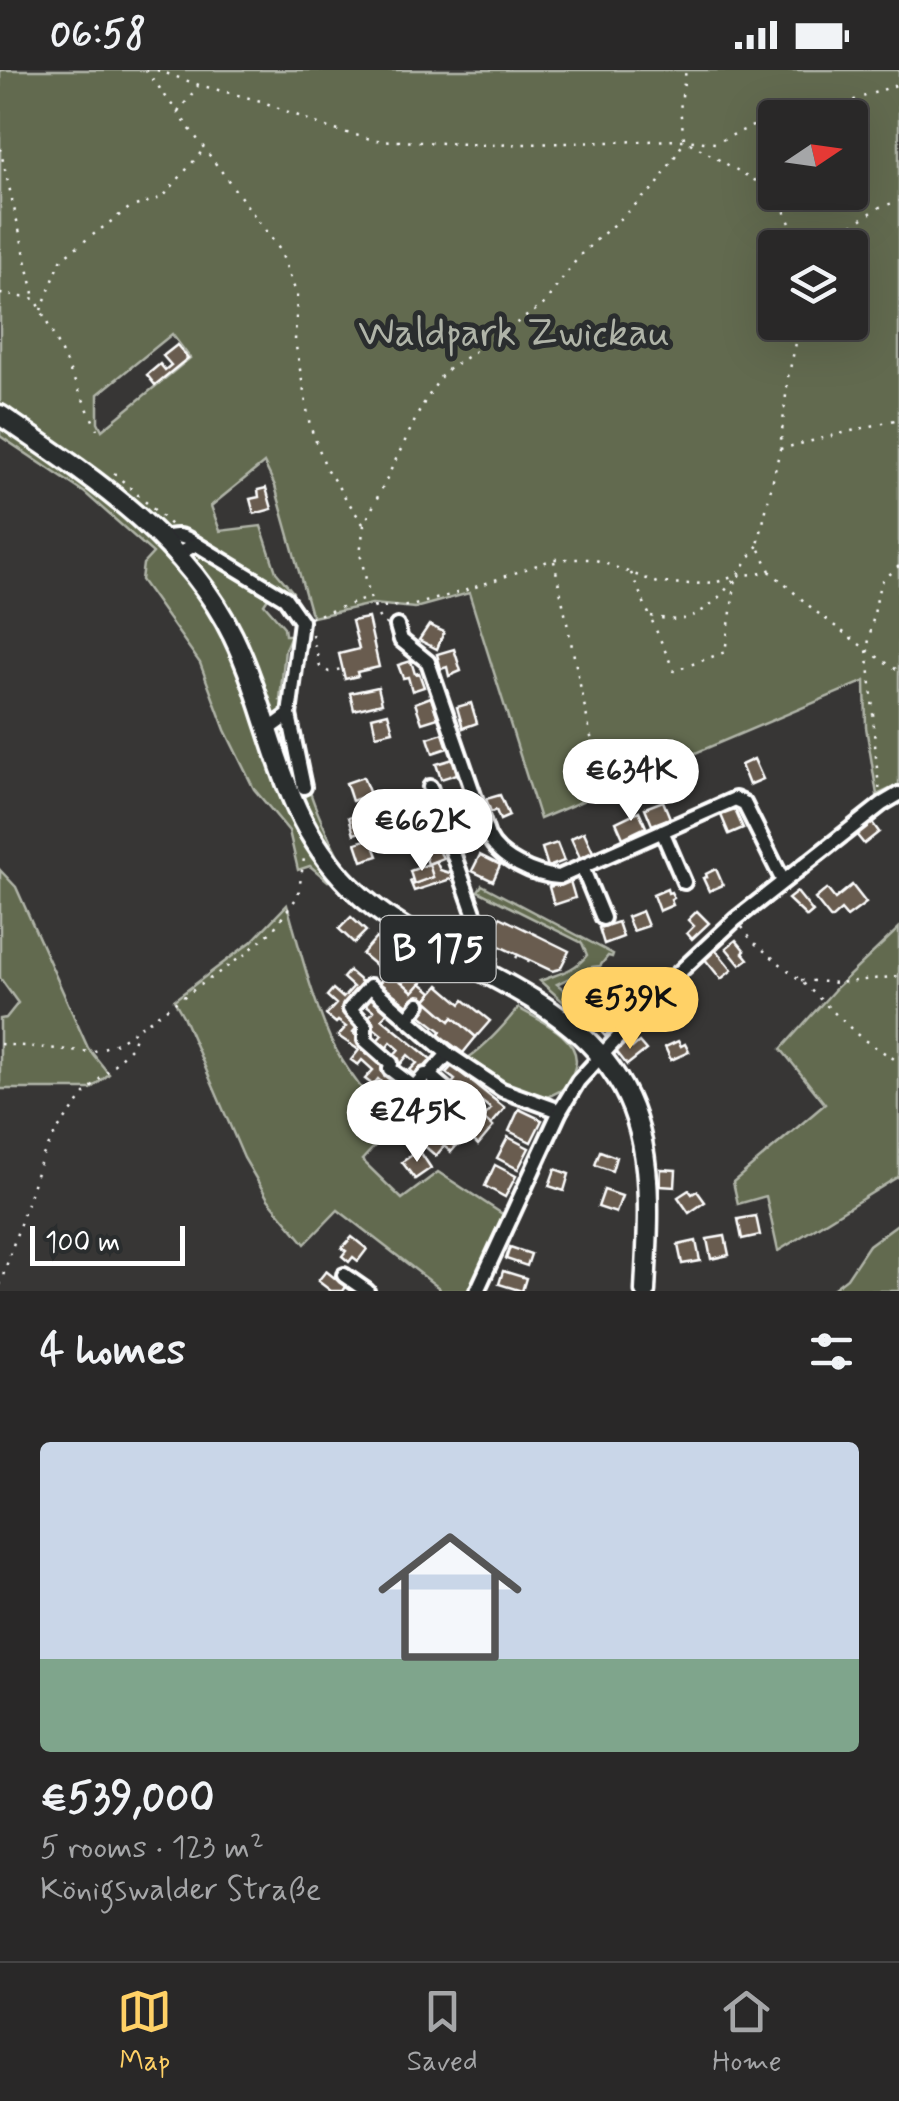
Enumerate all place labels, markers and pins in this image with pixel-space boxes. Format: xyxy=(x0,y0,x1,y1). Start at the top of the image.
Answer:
pin: €634K xyxy=(561,739,701,824)
pin: €662K xyxy=(352,789,492,874)
pin: €539K xyxy=(560,967,700,1052)
pin: €245K xyxy=(347,1080,487,1165)

